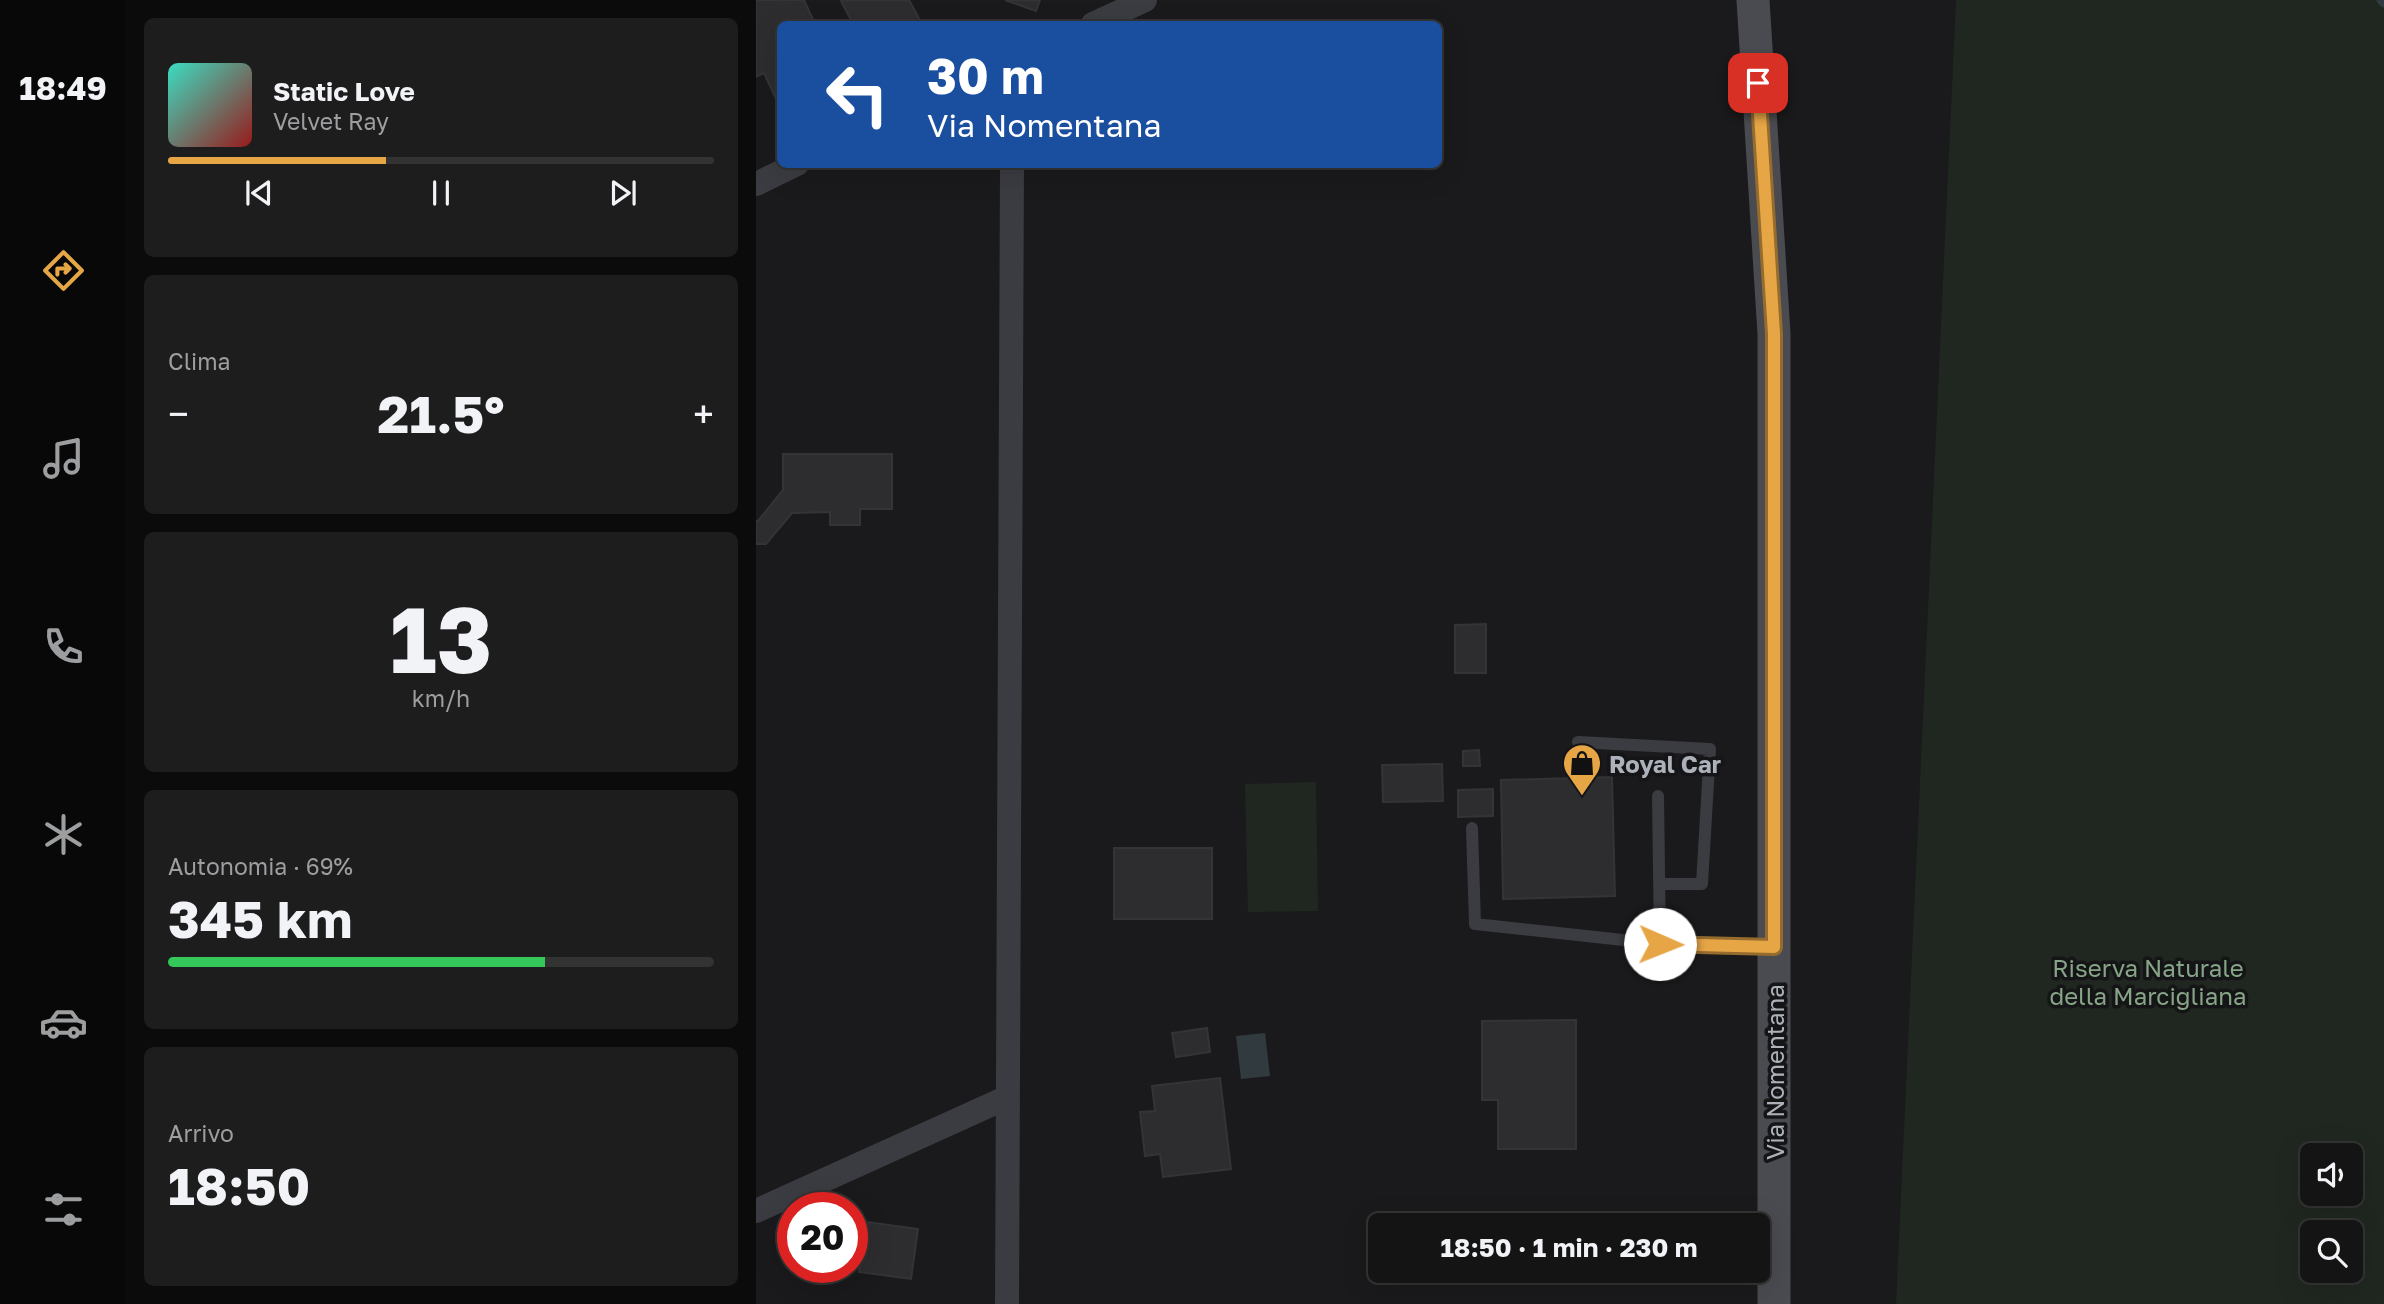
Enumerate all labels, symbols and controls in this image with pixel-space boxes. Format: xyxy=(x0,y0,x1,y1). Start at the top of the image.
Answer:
text: 30 m xyxy=(927,46,1044,105)
icon: left xyxy=(812,49,903,140)
pin xyxy=(1728,53,1788,113)
icon: arrive xyxy=(1739,64,1777,102)
text: 18:49 xyxy=(19,69,107,107)
text: Static Love xyxy=(273,76,415,107)
text: Via Nomentana xyxy=(927,106,1162,144)
text: Velvet Ray xyxy=(273,107,389,135)
icon: previous xyxy=(240,174,278,212)
icon: pause xyxy=(422,174,460,212)
icon: next xyxy=(604,174,642,212)
icon: directions xyxy=(39,246,88,295)
text: Clima xyxy=(168,347,231,375)
text: 21.5° xyxy=(377,382,505,444)
text: − xyxy=(168,391,189,436)
text: + xyxy=(693,391,714,436)
icon: music xyxy=(39,434,88,483)
text: 13 xyxy=(390,584,492,693)
icon: phone xyxy=(39,622,88,671)
text: km/h xyxy=(412,684,470,712)
shop icon: Royal Car xyxy=(1561,742,1603,797)
place label: Royal Car xyxy=(1609,749,1721,778)
icon: climate xyxy=(39,810,88,859)
text: Autonomia · 69% xyxy=(168,852,353,880)
text: 345 km xyxy=(168,887,353,949)
position arrow xyxy=(1623,907,1697,981)
park label: Riserva Naturale della Marcigliana xyxy=(2049,953,2247,1010)
street label: Via Nomentana xyxy=(1760,984,1789,1160)
icon: car xyxy=(39,998,88,1047)
text: Arrivo xyxy=(168,1119,234,1147)
map controls xyxy=(2300,1143,2363,1283)
button: sound xyxy=(2300,1143,2363,1206)
text: 18:50 xyxy=(168,1154,310,1216)
icon: filters xyxy=(39,1185,88,1234)
speed limit sign: 20 xyxy=(777,1192,868,1283)
button: search xyxy=(2300,1220,2363,1283)
text: 18:50 · 1 min · 230 m xyxy=(1440,1232,1698,1263)

